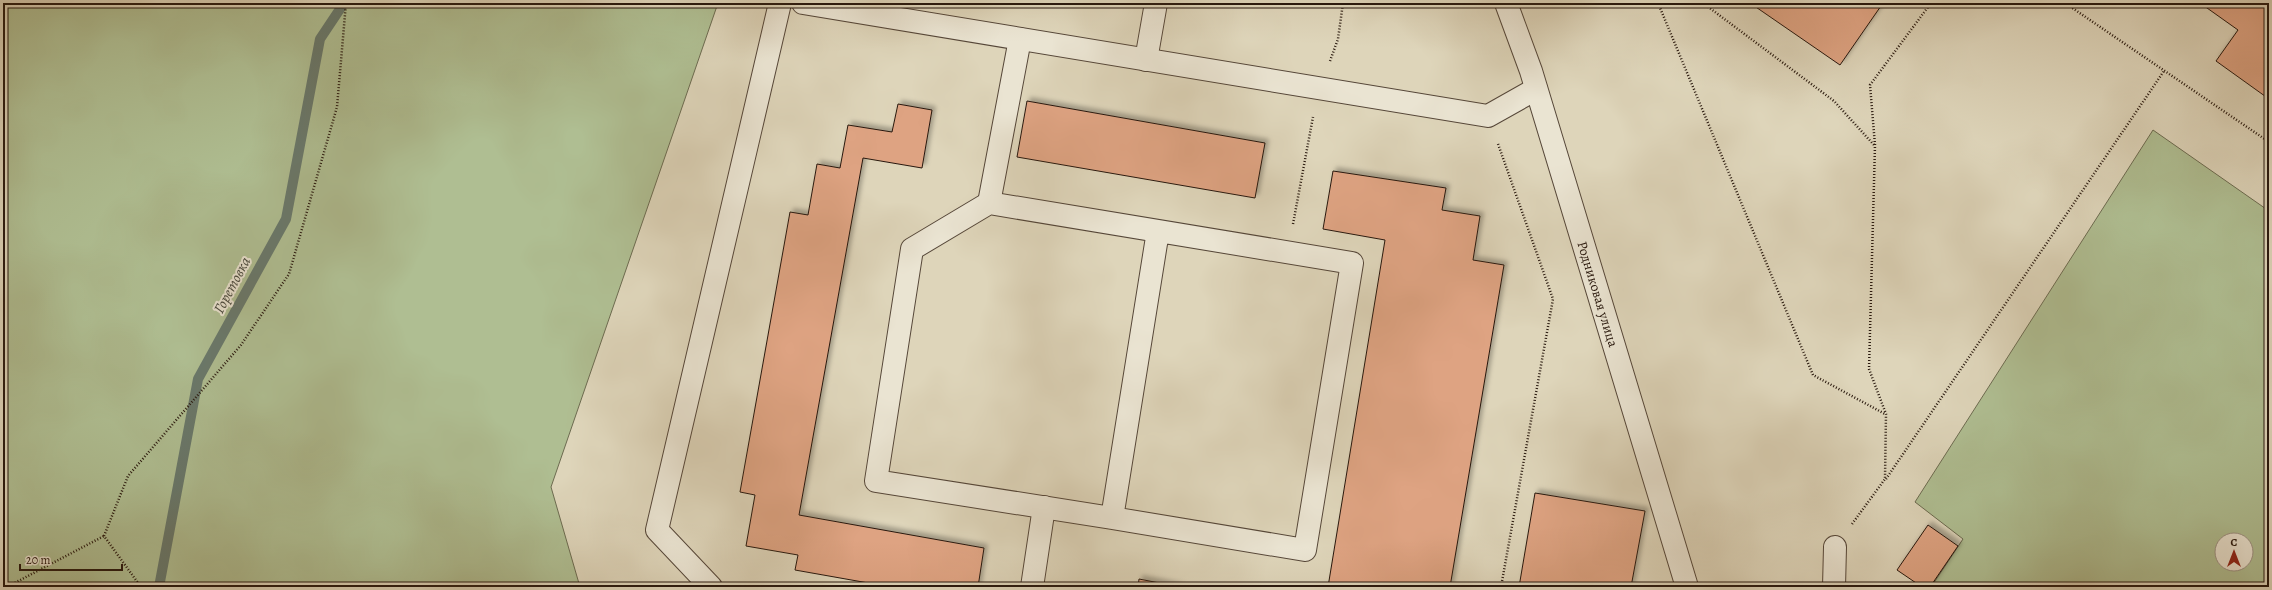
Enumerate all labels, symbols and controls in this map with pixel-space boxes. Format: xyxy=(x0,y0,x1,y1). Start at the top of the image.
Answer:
street label: Родниковая улица xyxy=(1572,239,1623,350)
water label: Горетовка xyxy=(209,253,255,317)
north arrow xyxy=(2214,532,2254,572)
text: С xyxy=(2231,535,2238,550)
scale bar xyxy=(20,546,122,572)
text: 20 m xyxy=(26,552,50,568)

